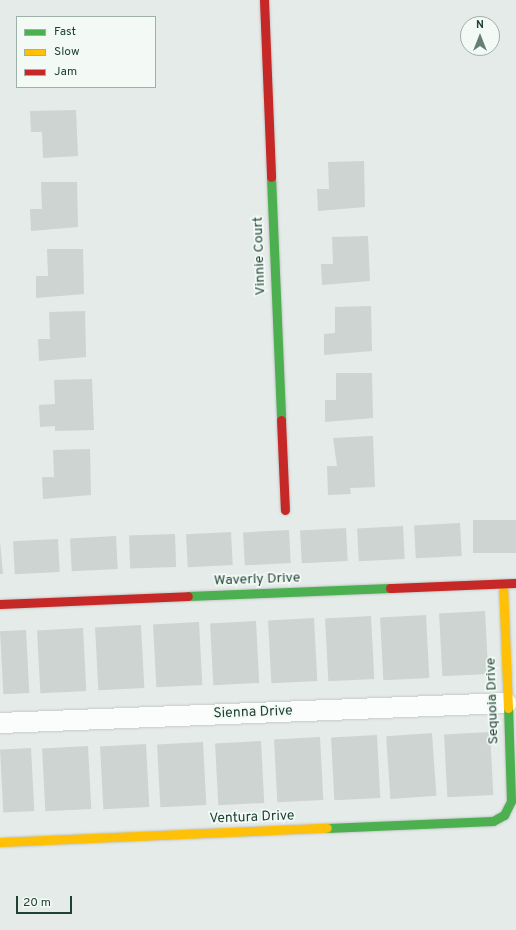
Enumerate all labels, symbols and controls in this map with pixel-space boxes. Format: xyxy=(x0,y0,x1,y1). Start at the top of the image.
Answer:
legend xyxy=(16,16,156,88)
north arrow xyxy=(460,16,500,56)
text: N xyxy=(476,18,484,32)
text: Fast xyxy=(54,24,76,40)
text: Slow xyxy=(54,44,80,60)
text: Jam xyxy=(54,64,77,80)
street label: Vinnie Court xyxy=(250,216,270,296)
street label: Waverly Drive xyxy=(214,570,300,590)
street label: Sequoia Drive xyxy=(483,657,503,745)
street label: Sienna Drive xyxy=(213,703,293,723)
street label: Ventura Drive xyxy=(209,808,295,828)
scale bar xyxy=(18,888,74,914)
text: 20 m xyxy=(23,895,51,911)

